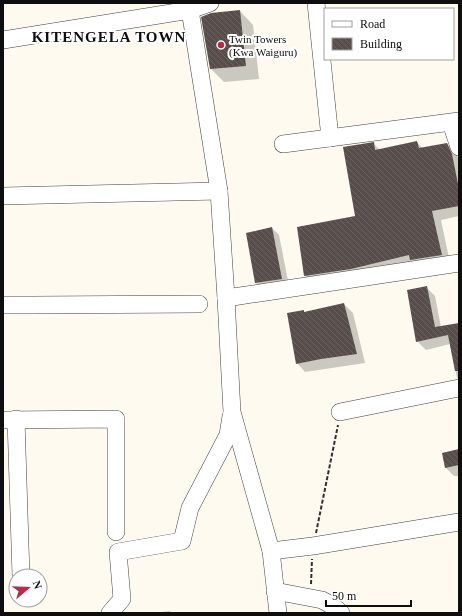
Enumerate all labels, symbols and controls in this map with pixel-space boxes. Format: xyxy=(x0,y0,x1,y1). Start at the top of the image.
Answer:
legend xyxy=(324,8,454,60)
text: Road xyxy=(360,17,385,31)
district label: KITENGELA TOWN xyxy=(32,29,186,45)
place label: Twin Towers (Kwa Waiguru) xyxy=(229,33,298,59)
text: Building xyxy=(360,37,402,51)
marker: Twin Towers (Kwa Waiguru) xyxy=(216,40,226,50)
north arrow xyxy=(8,568,48,608)
text: N xyxy=(30,579,44,591)
scale bar xyxy=(326,582,411,608)
text: 50 m xyxy=(332,589,357,603)

